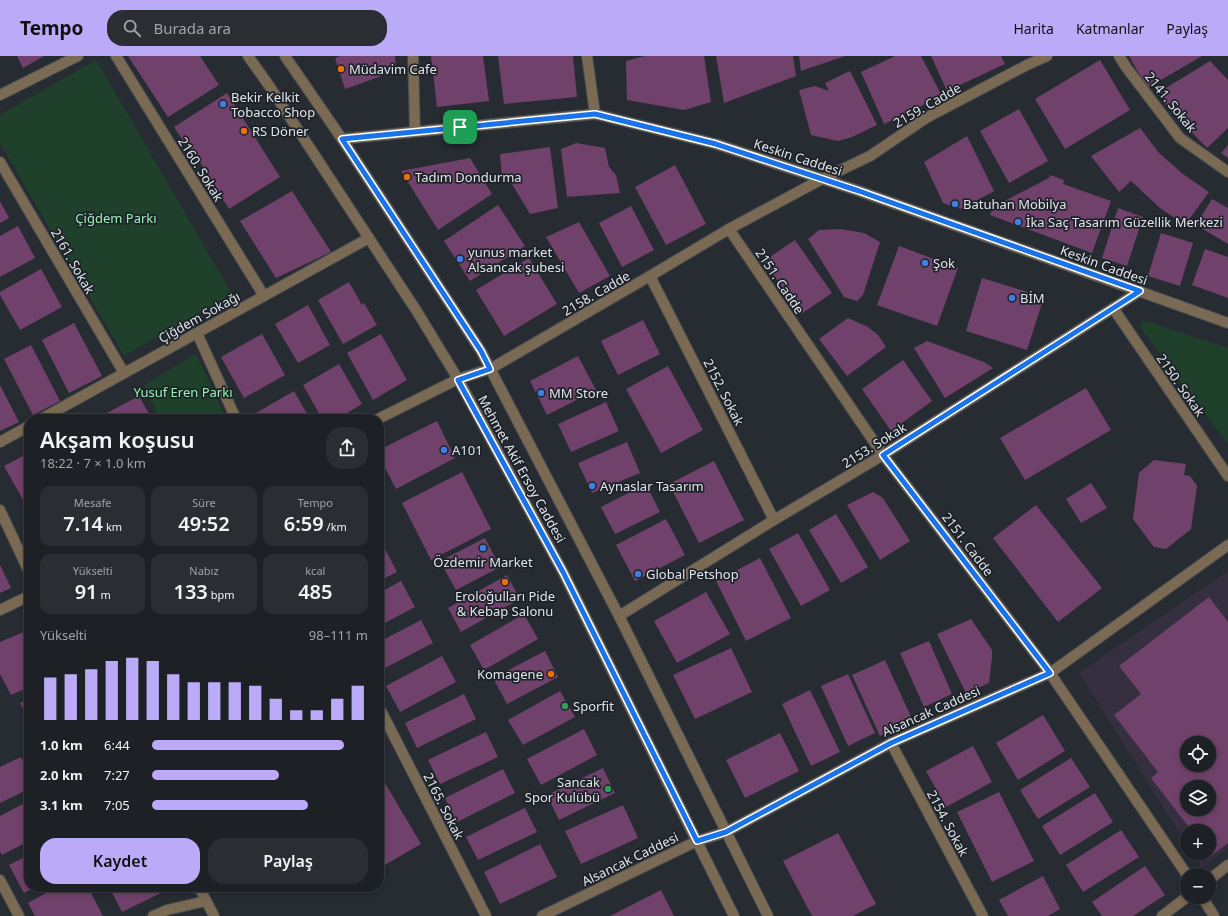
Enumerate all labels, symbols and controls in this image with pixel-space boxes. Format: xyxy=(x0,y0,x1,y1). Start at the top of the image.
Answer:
search box xyxy=(107,10,387,46)
text: Tempo xyxy=(20,15,83,41)
icon: search xyxy=(121,17,143,39)
text: Burada ara xyxy=(153,18,231,38)
text: Harita xyxy=(1013,19,1054,38)
text: Katmanlar xyxy=(1076,19,1144,38)
text: Paylaş xyxy=(1166,19,1208,38)
place label: Müdavim Cafe xyxy=(349,60,437,78)
marker: Müdavim Cafe xyxy=(336,64,346,74)
street label: 2141. Sokak xyxy=(1141,68,1201,136)
street label: 2159. Cadde xyxy=(890,78,964,132)
place label: Bekir Kelkit Tobacco Shop xyxy=(231,88,315,121)
marker: Bekir Kelkit Tobacco Shop xyxy=(218,99,228,109)
pin xyxy=(443,110,477,144)
icon: arrive xyxy=(449,116,471,138)
place label: RS Döner xyxy=(252,122,309,140)
marker: RS Döner xyxy=(239,126,249,136)
street label: 2160. Sokak xyxy=(174,133,228,205)
street label: Keskin Caddesi xyxy=(752,134,844,180)
place label: Tadım Dondurma xyxy=(415,168,522,186)
marker: Tadım Dondurma xyxy=(402,172,412,182)
place label: Batuhan Mobilya xyxy=(963,195,1067,213)
marker: Batuhan Mobilya xyxy=(950,199,960,209)
park label: Çiğdem Parkı xyxy=(75,209,157,227)
place label: İka Saç Tasarım Güzellik Merkezi xyxy=(1026,213,1223,231)
marker: İka Saç Tasarım Güzellik Merkezi xyxy=(1013,217,1023,227)
street label: 2161. Sokak xyxy=(47,225,99,297)
street label: Keskin Caddesi xyxy=(1058,241,1150,289)
place label: yunus market Alsancak şubesi xyxy=(468,243,564,276)
street label: 2151. Cadde xyxy=(751,245,809,317)
marker: yunus market Alsancak şubesi xyxy=(455,254,465,264)
place label: Şok xyxy=(933,254,955,272)
marker: Şok xyxy=(920,258,930,268)
street label: 2158. Cadde xyxy=(559,266,633,320)
street label: Çiğdem Sokağı xyxy=(155,287,243,347)
place label: BİM xyxy=(1020,289,1045,307)
marker: BİM xyxy=(1007,293,1017,303)
street label: 2150. Sokak xyxy=(1153,350,1209,420)
street label: 2152. Sokak xyxy=(699,355,749,429)
park label: Yusuf Eren Parkı xyxy=(133,383,233,401)
place label: MM Store xyxy=(549,384,608,402)
marker: MM Store xyxy=(536,388,546,398)
street label: Mehmet Akif Ersoy Caddesi xyxy=(474,392,570,546)
street label: 2153. Sokak xyxy=(838,418,910,472)
text: Akşam koşusu xyxy=(40,424,195,454)
button: share xyxy=(326,427,368,469)
place label: A101 xyxy=(452,441,483,459)
marker: A101 xyxy=(439,445,449,455)
text: 18:22 · 7 × 1.0 km xyxy=(40,454,146,472)
place label: Aynaslar Tasarım xyxy=(600,477,704,495)
marker: Aynaslar Tasarım xyxy=(587,481,597,491)
text: Mesafe xyxy=(74,495,111,510)
text: Süre xyxy=(192,495,216,510)
text: Tempo xyxy=(298,495,333,510)
street label: 2151. Cadde xyxy=(938,508,998,580)
text: 7.14 xyxy=(63,510,103,537)
text: 49:52 xyxy=(178,510,230,537)
text: 6:59 xyxy=(284,510,324,537)
text: km xyxy=(103,519,122,534)
text: /km xyxy=(324,519,347,534)
marker: Özdemir Market xyxy=(478,543,488,553)
place label: Özdemir Market xyxy=(433,553,533,571)
text: Yükselti xyxy=(73,563,113,578)
text: Nabız xyxy=(189,563,219,578)
text: kcal xyxy=(305,563,325,578)
place label: Global Petshop xyxy=(646,565,739,583)
marker: Global Petshop xyxy=(633,569,643,579)
marker: Eroloğulları Pide & Kebap Salonu xyxy=(500,577,510,587)
text: 91 xyxy=(75,578,98,605)
text: 133 xyxy=(173,578,208,605)
text: 485 xyxy=(298,578,332,605)
text: m xyxy=(98,587,111,602)
text: bpm xyxy=(208,587,235,602)
place label: Eroloğulları Pide & Kebap Salonu xyxy=(455,587,555,620)
text: Yükselti xyxy=(40,626,87,644)
text: 98–111 m xyxy=(309,626,368,644)
place label: Komagene xyxy=(477,665,543,683)
marker: Komagene xyxy=(546,669,556,679)
street label: Alsancak Caddesi xyxy=(879,681,983,741)
place label: Sporfit xyxy=(573,697,614,715)
marker: Sporfit xyxy=(560,701,570,711)
text: 1.0 km xyxy=(40,736,83,754)
text: 6:44 xyxy=(104,736,130,754)
map controls xyxy=(1180,736,1216,904)
button: locate xyxy=(1180,736,1216,772)
text: 2.0 km xyxy=(40,766,83,784)
text: 7:27 xyxy=(104,766,130,784)
street label: 2165. Sokak xyxy=(419,769,469,843)
place label: Sancak Spor Kulübü xyxy=(525,773,600,806)
button: layers xyxy=(1180,780,1216,816)
marker: Sancak Spor Kulübü xyxy=(603,784,613,794)
street label: 2154. Sokak xyxy=(923,787,973,859)
text: 3.1 km xyxy=(40,796,83,814)
text: 7:05 xyxy=(104,796,130,814)
button: + xyxy=(1180,824,1216,860)
street label: Alsancak Caddesi xyxy=(579,828,681,890)
button: Kaydet xyxy=(40,838,200,884)
button: Paylaş xyxy=(208,838,368,884)
button: − xyxy=(1180,868,1216,904)

